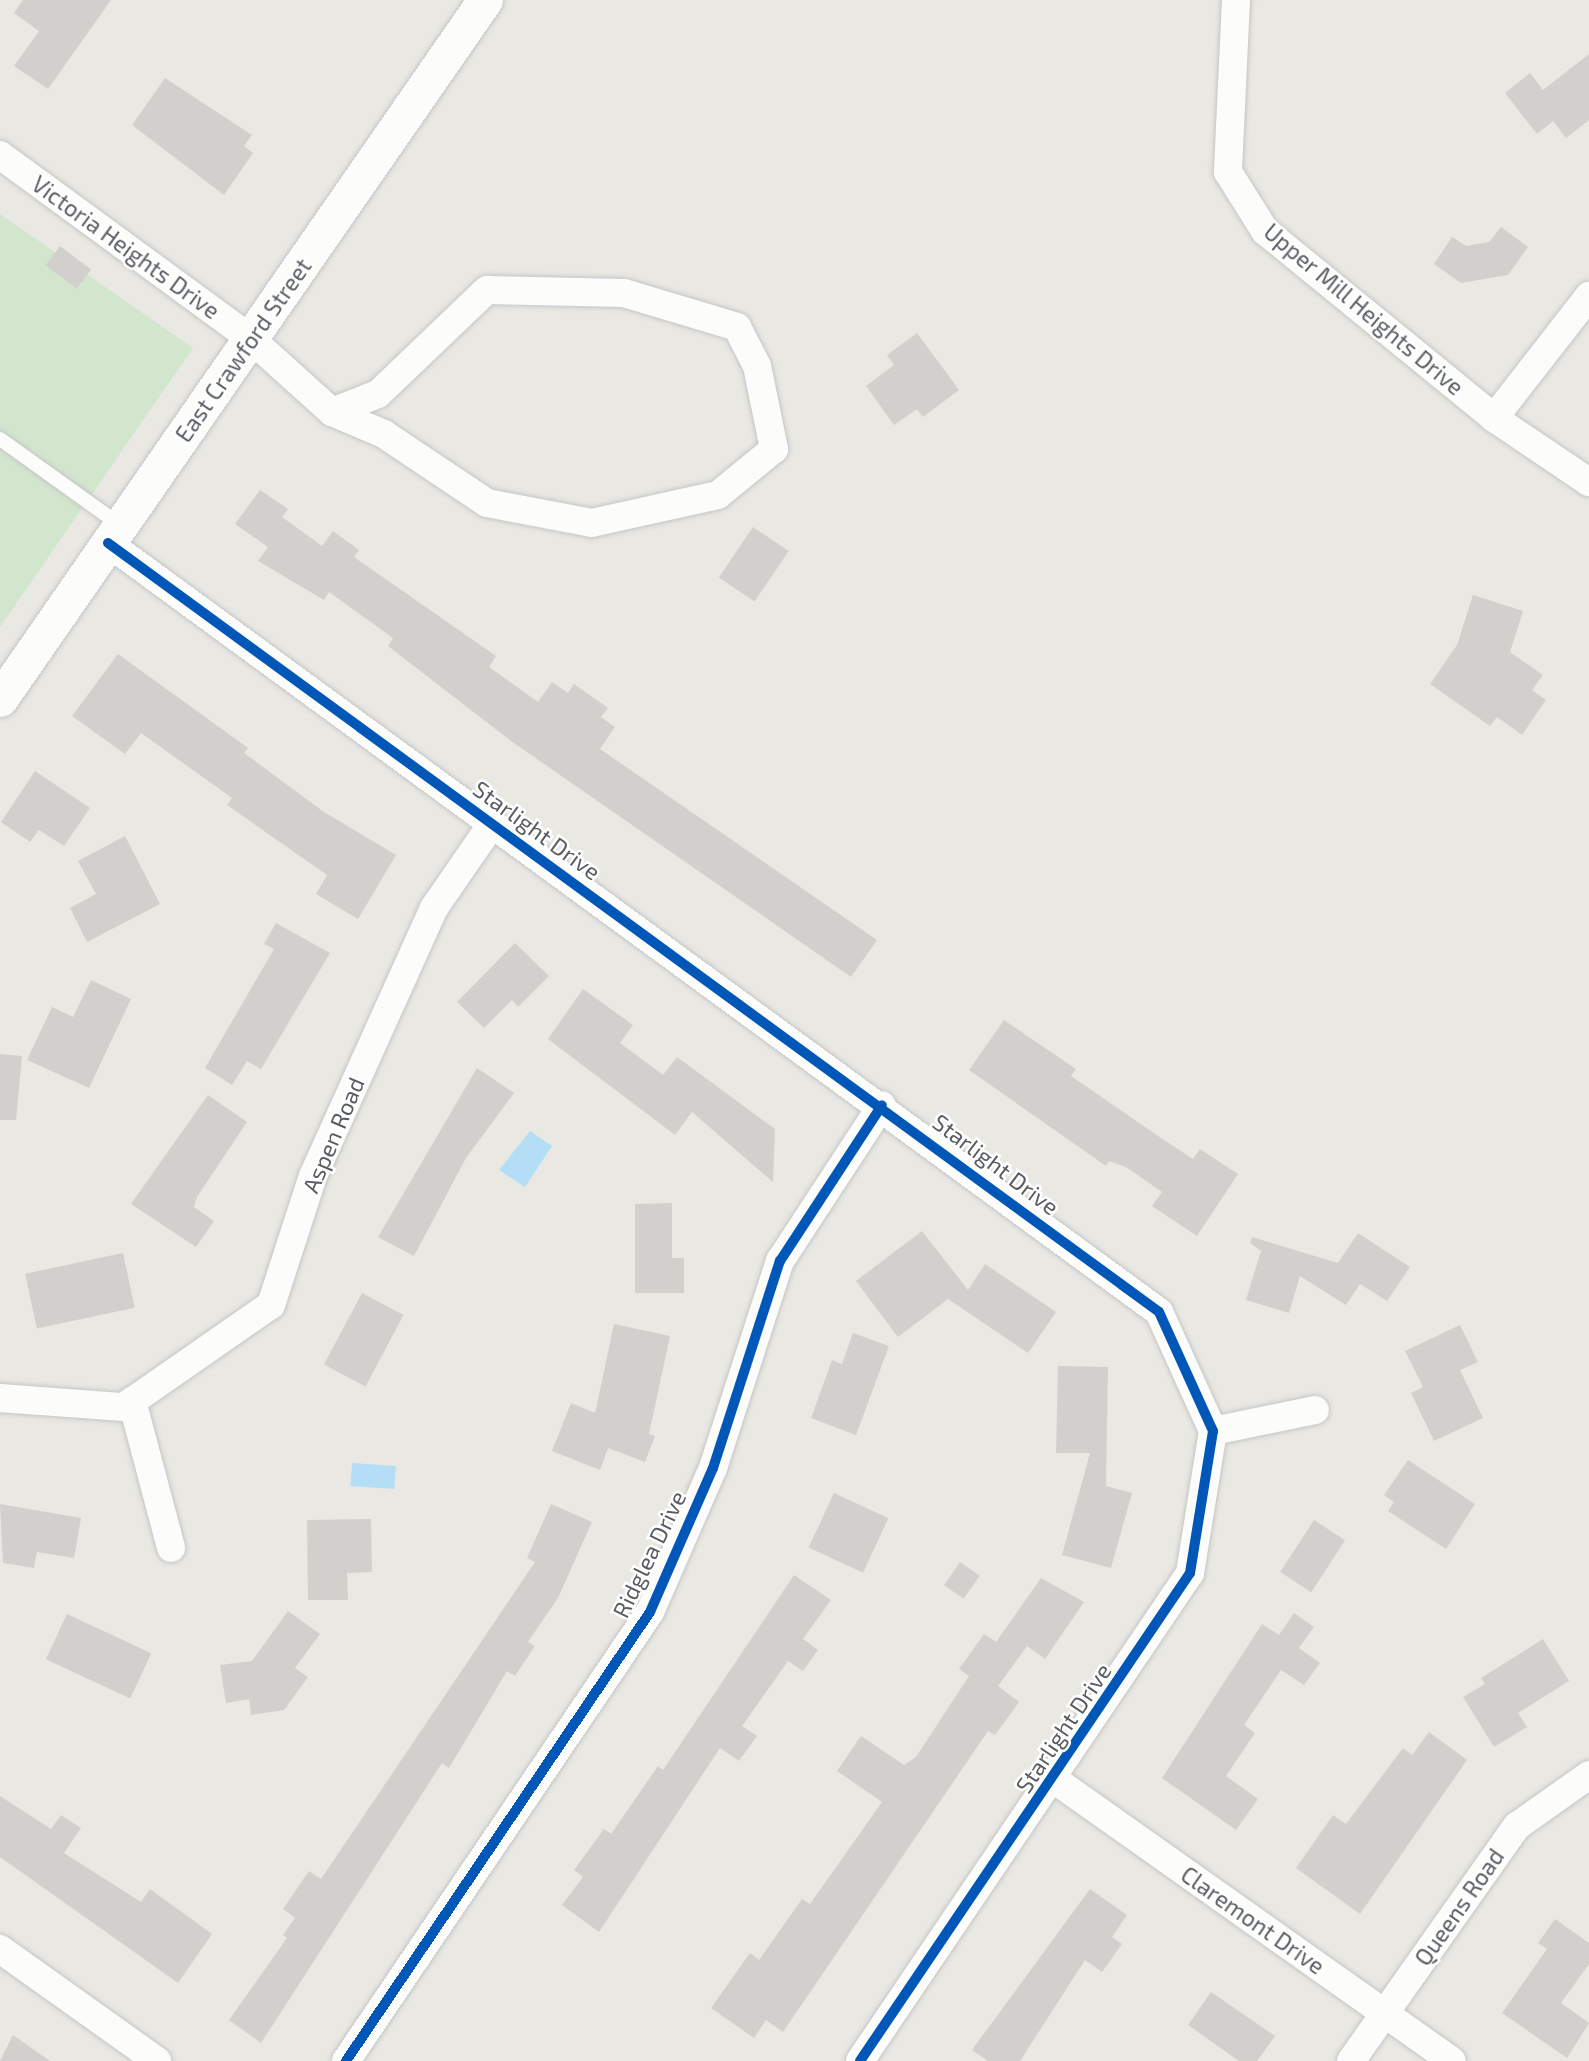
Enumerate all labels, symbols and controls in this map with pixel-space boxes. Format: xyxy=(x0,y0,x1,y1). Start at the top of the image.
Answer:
street label: Victoria Heights Drive xyxy=(27,170,225,324)
street label: Upper Mill Heights Drive xyxy=(1258,217,1470,401)
street label: East Crawford Street xyxy=(169,253,317,447)
street label: Starlight Drive xyxy=(468,775,606,885)
street label: Aspen Road xyxy=(296,1073,370,1197)
street label: Starlight Drive xyxy=(928,1108,1064,1220)
street label: Ridglea Drive xyxy=(606,1486,692,1622)
street label: Starlight Drive xyxy=(1009,1658,1117,1798)
street label: Queens Road xyxy=(1409,1843,1509,1971)
street label: Claremont Drive xyxy=(1176,1860,1330,1980)

